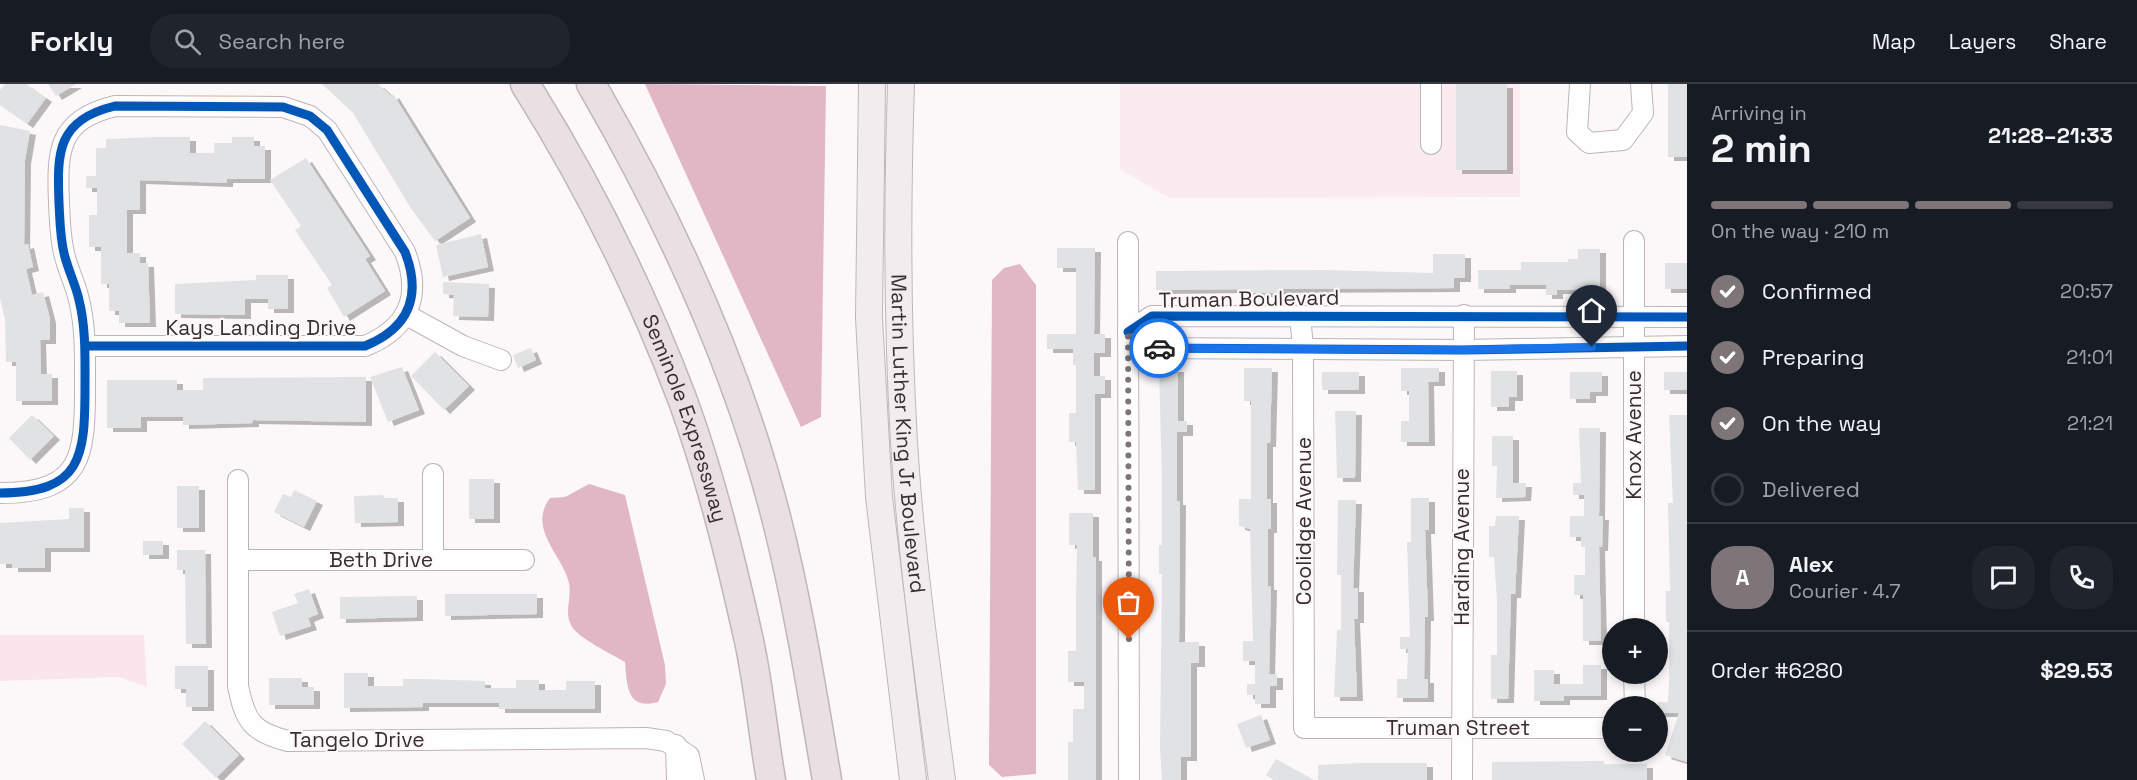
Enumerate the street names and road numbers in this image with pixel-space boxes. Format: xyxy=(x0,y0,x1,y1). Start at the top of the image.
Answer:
street label: Martin Luther King Jr Boulevard xyxy=(885,274,932,595)
street label: Truman Boulevard xyxy=(1158,283,1340,314)
street label: Seminole Expressway xyxy=(636,310,734,525)
street label: Kays Landing Drive xyxy=(165,314,357,341)
street label: Knox Avenue xyxy=(1620,370,1647,500)
street label: Coolidge Avenue xyxy=(1290,437,1317,605)
street label: Harding Avenue xyxy=(1448,468,1475,626)
street label: Beth Drive xyxy=(329,546,433,573)
street label: Truman Street xyxy=(1386,714,1530,741)
street label: Tangelo Drive xyxy=(289,726,425,753)

